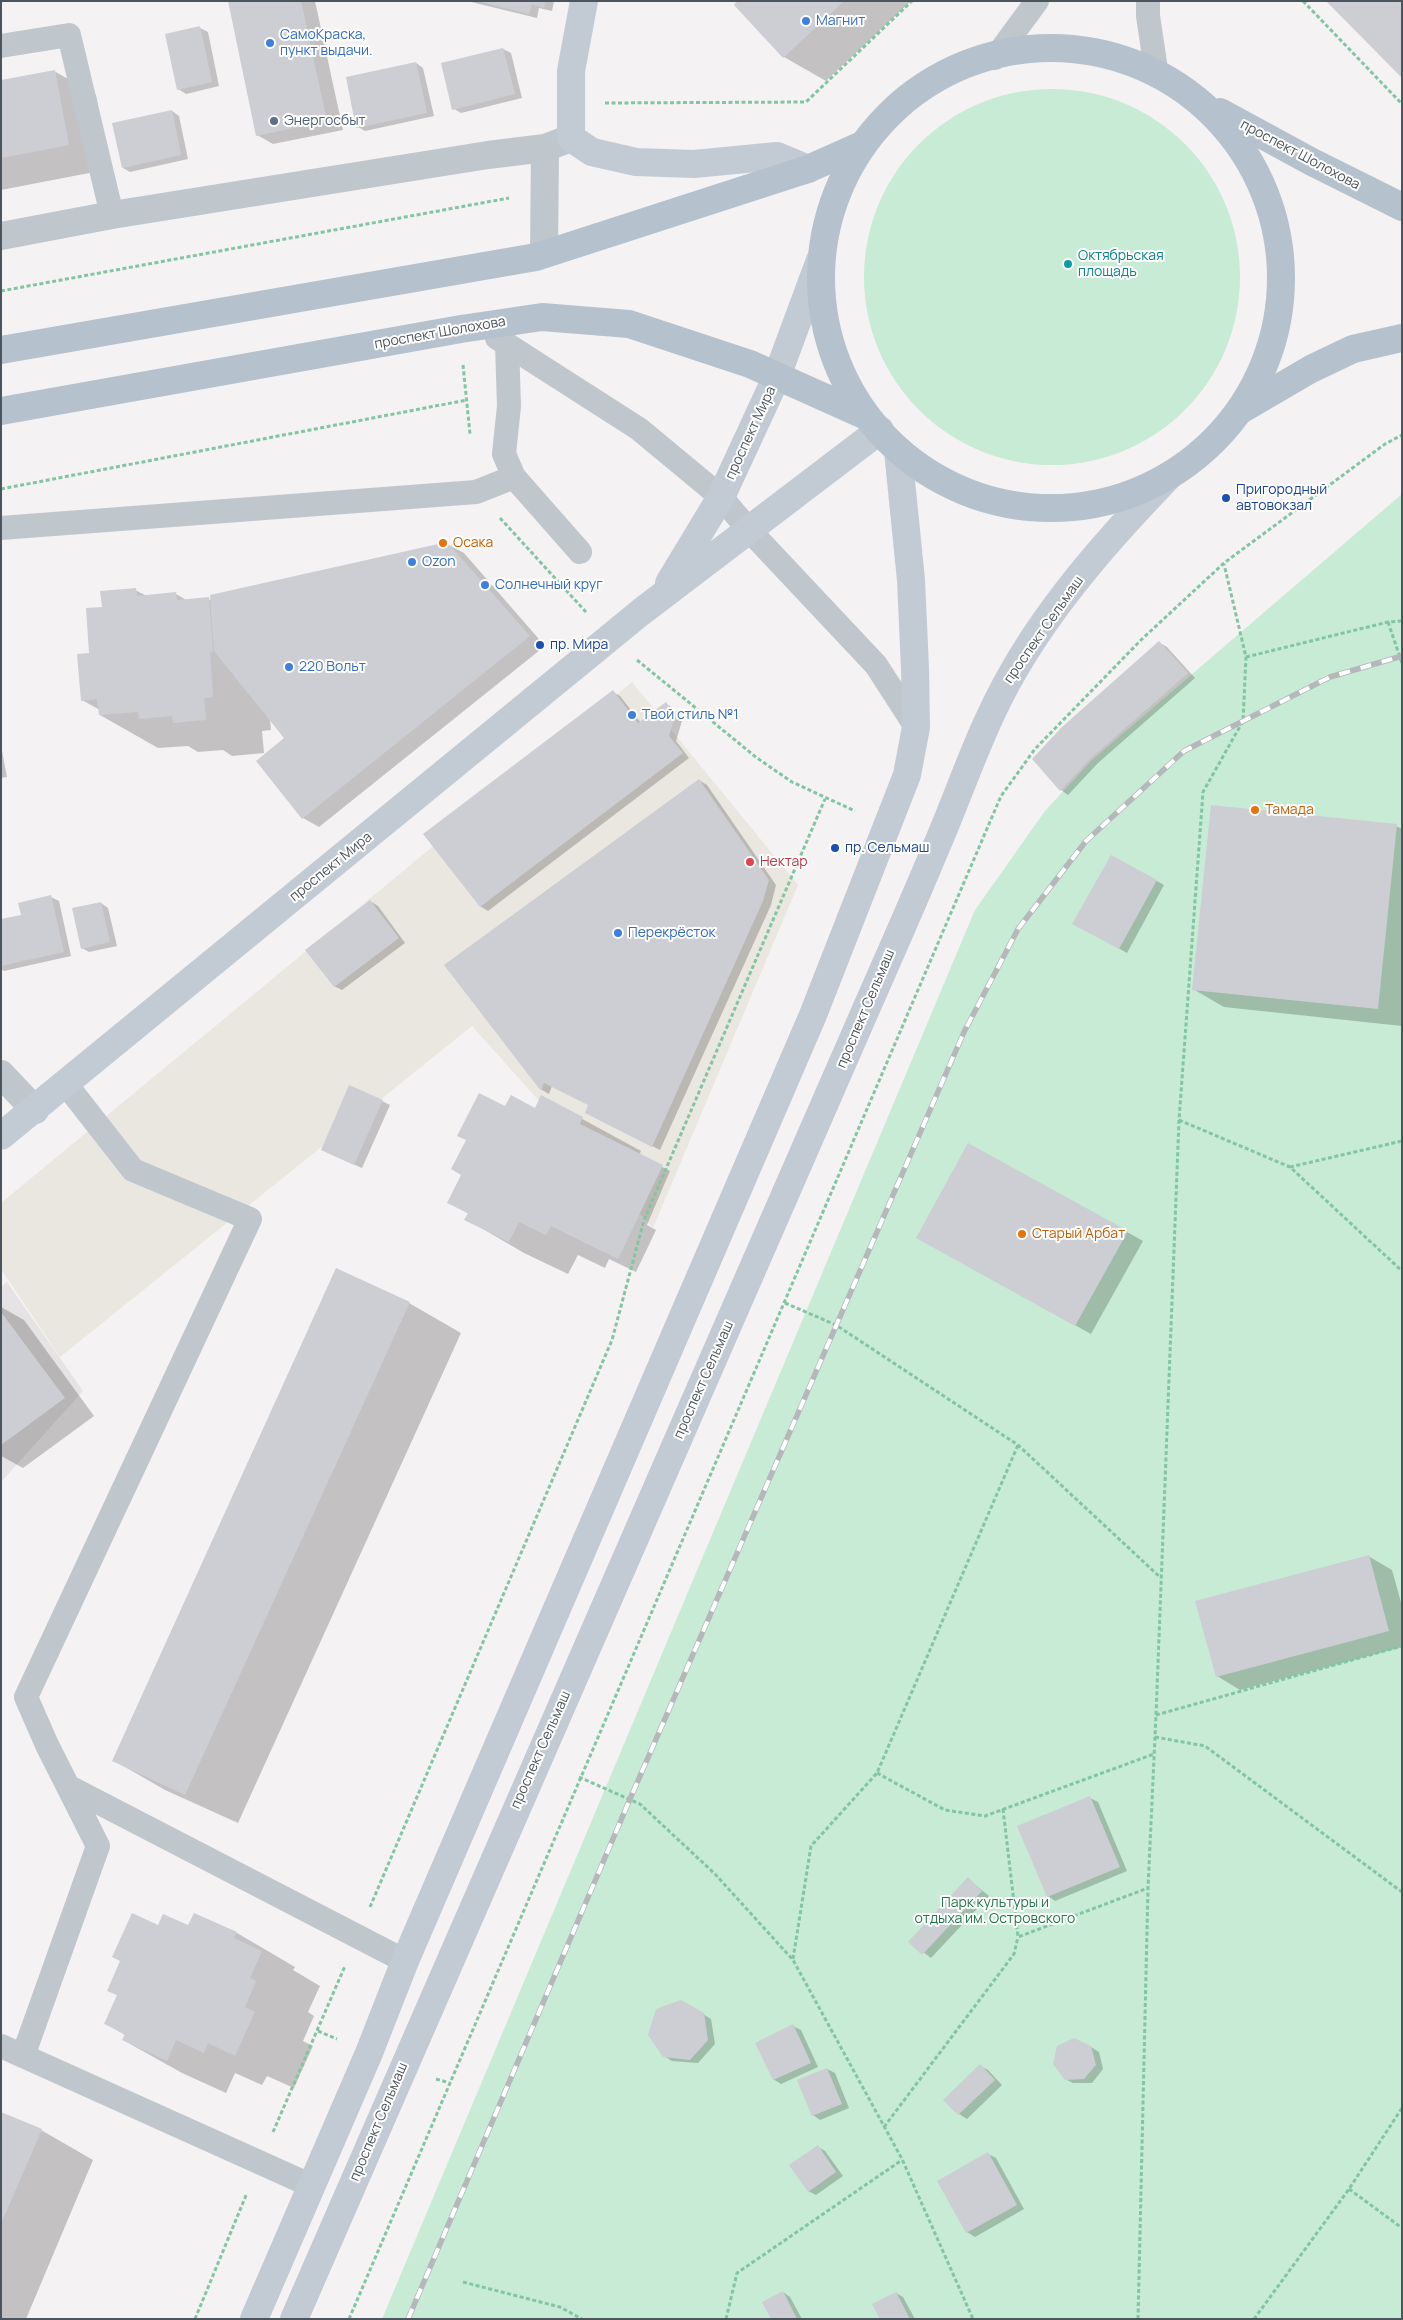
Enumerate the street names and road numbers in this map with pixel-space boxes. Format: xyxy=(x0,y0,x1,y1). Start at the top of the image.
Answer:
street label: проспект Шолохова xyxy=(1237,116,1363,194)
street label: проспект Шолохова xyxy=(373,313,507,353)
street label: проспект Мира xyxy=(722,384,780,482)
street label: проспект Сельмаш xyxy=(1001,573,1087,687)
street label: проспект Мира xyxy=(286,829,376,905)
street label: проспект Сельмаш xyxy=(833,947,899,1071)
street label: проспект Сельмаш xyxy=(670,1319,738,1441)
street label: проспект Сельмаш xyxy=(507,1689,575,1811)
street label: проспект Сельмаш xyxy=(346,2060,412,2184)

